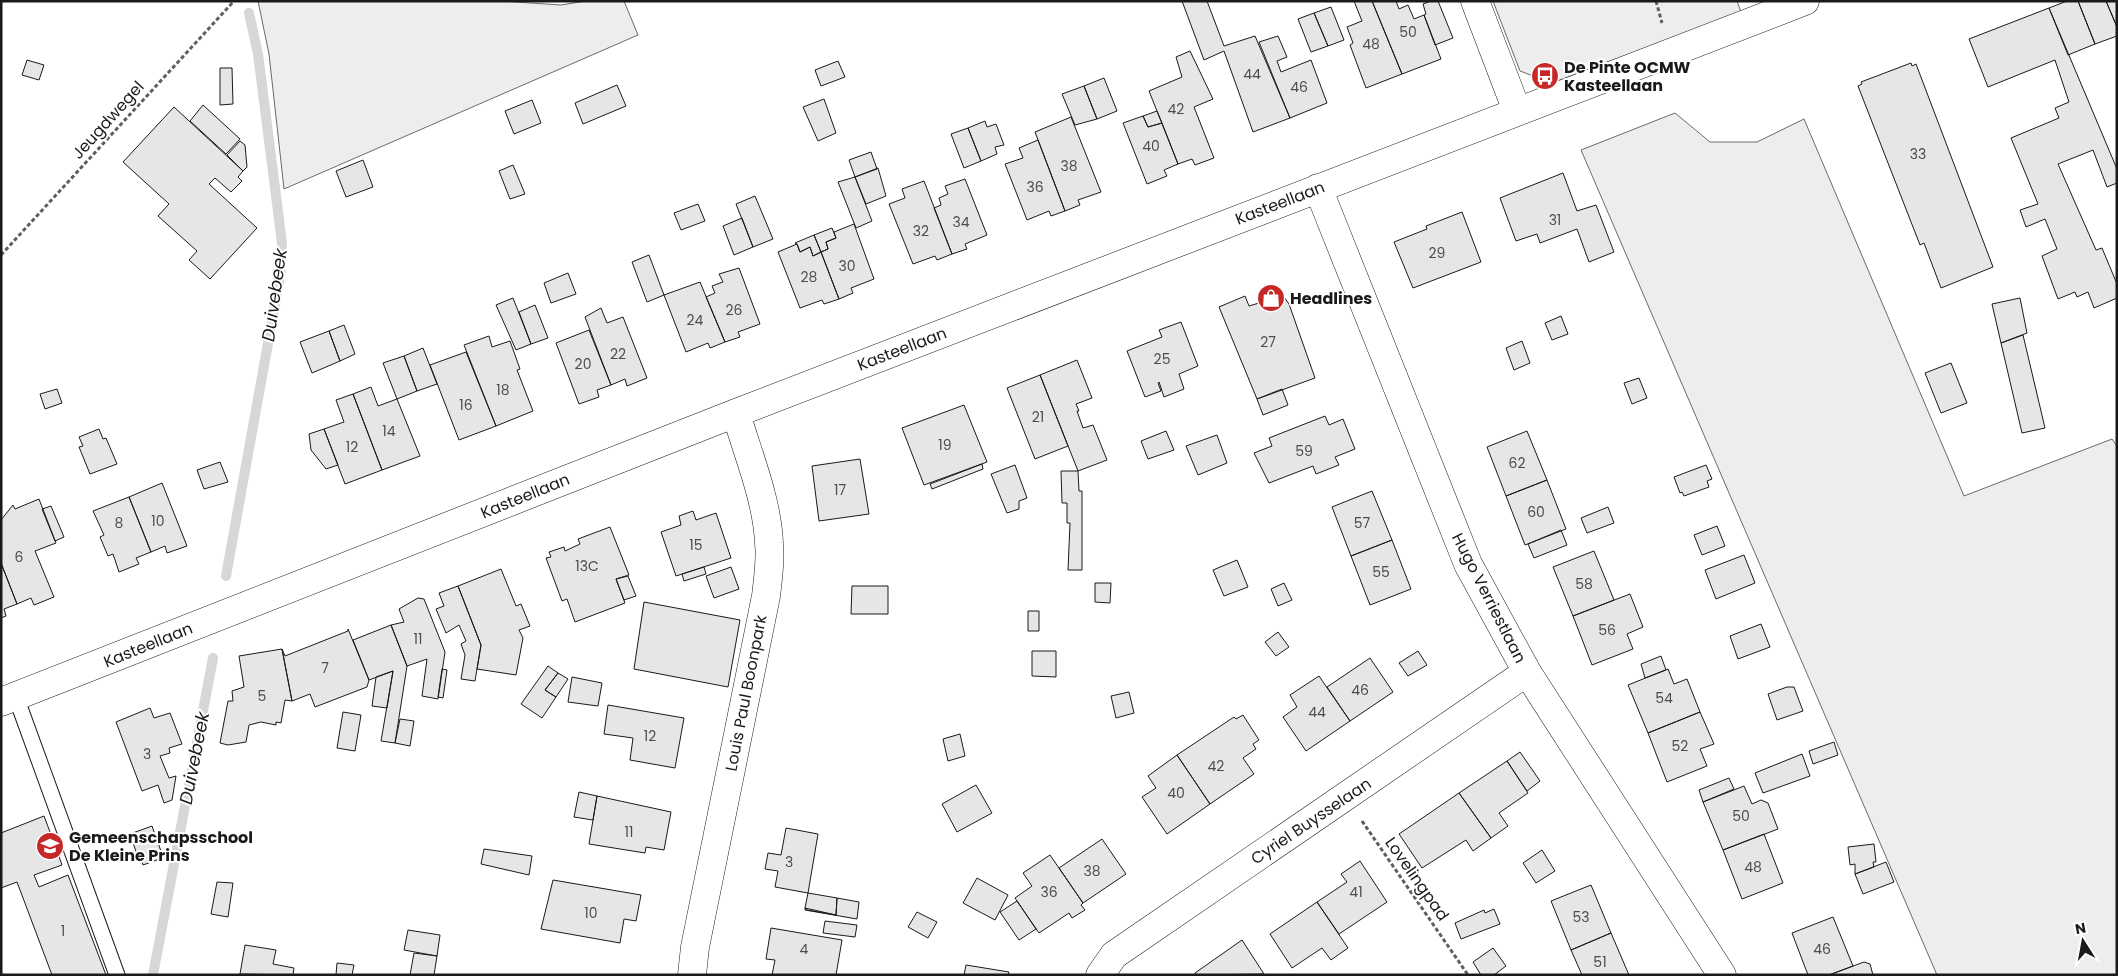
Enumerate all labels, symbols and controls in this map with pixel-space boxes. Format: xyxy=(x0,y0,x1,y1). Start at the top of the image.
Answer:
house number: 50 xyxy=(1399,22,1417,42)
house number: 48 xyxy=(1362,34,1380,54)
place label: De Pinte OCMW Kasteellaan xyxy=(1564,56,1691,97)
bus stop icon: De Pinte OCMW Kasteellaan xyxy=(1530,61,1560,91)
house number: 44 xyxy=(1243,64,1261,84)
street label: Jeugdwegel xyxy=(67,76,149,164)
house number: 46 xyxy=(1290,77,1308,97)
house number: 42 xyxy=(1168,99,1184,119)
house number: 40 xyxy=(1142,136,1160,156)
house number: 33 xyxy=(1910,144,1926,164)
house number: 38 xyxy=(1060,156,1078,176)
street label: Kasteellaan xyxy=(1232,175,1328,231)
house number: 36 xyxy=(1026,177,1044,197)
house number: 31 xyxy=(1549,210,1561,230)
house number: 34 xyxy=(952,212,970,232)
house number: 32 xyxy=(913,221,929,241)
house number: 29 xyxy=(1429,243,1445,263)
water label: Duivebeek xyxy=(255,246,293,343)
house number: 30 xyxy=(838,256,856,276)
house number: 28 xyxy=(801,267,818,287)
shop icon: Headlines xyxy=(1256,283,1286,313)
place label: Headlines xyxy=(1290,287,1372,310)
house number: 26 xyxy=(726,300,743,320)
house number: 24 xyxy=(687,310,704,330)
street label: Kasteellaan xyxy=(854,321,950,377)
house number: 27 xyxy=(1260,332,1276,352)
house number: 22 xyxy=(610,344,626,364)
house number: 25 xyxy=(1154,349,1170,369)
house number: 20 xyxy=(575,354,591,374)
house number: 18 xyxy=(496,380,510,400)
house number: 16 xyxy=(459,395,473,415)
house number: 21 xyxy=(1032,407,1044,427)
house number: 14 xyxy=(382,421,396,441)
house number: 19 xyxy=(938,435,952,455)
house number: 12 xyxy=(346,437,358,457)
house number: 59 xyxy=(1295,441,1313,461)
house number: 62 xyxy=(1509,453,1525,473)
street label: Kasteellaan xyxy=(477,468,573,524)
house number: 17 xyxy=(834,480,846,500)
house number: 60 xyxy=(1527,502,1545,522)
house number: 10 xyxy=(151,511,165,531)
house number: 8 xyxy=(115,513,124,533)
house number: 57 xyxy=(1354,513,1371,533)
street label: Hugo Verriestlaan xyxy=(1446,529,1532,667)
house number: 15 xyxy=(689,535,703,555)
house number: 6 xyxy=(15,547,24,567)
house number: 13C xyxy=(575,556,599,576)
house number: 55 xyxy=(1372,562,1390,582)
house number: 58 xyxy=(1575,574,1593,594)
street label: Louis Paul Boonpark xyxy=(720,612,773,773)
street label: Kasteellaan xyxy=(100,617,196,673)
house number: 56 xyxy=(1598,620,1616,640)
house number: 11 xyxy=(414,629,422,649)
house number: 7 xyxy=(321,658,329,678)
house number: 46 xyxy=(1351,680,1369,700)
house number: 5 xyxy=(258,686,266,706)
house number: 54 xyxy=(1655,688,1673,708)
house number: 44 xyxy=(1308,702,1326,722)
water label: Duivebeek xyxy=(173,709,215,806)
house number: 12 xyxy=(644,726,656,746)
house number: 52 xyxy=(1672,736,1688,756)
house number: 3 xyxy=(143,744,151,764)
house number: 42 xyxy=(1208,756,1224,776)
street label: Cyriel Buysselaan xyxy=(1246,772,1376,870)
house number: 40 xyxy=(1167,783,1185,803)
house number: 50 xyxy=(1732,806,1750,826)
house number: 11 xyxy=(625,822,633,842)
place label: Gemeenschapsschool De Kleine Prins xyxy=(69,826,253,867)
school or university icon: Gemeenschapsschool De Kleine Prins xyxy=(35,831,65,861)
street label: Lovelingpad xyxy=(1380,832,1454,926)
house number: 3 xyxy=(785,852,793,872)
house number: 48 xyxy=(1744,857,1762,877)
house number: 38 xyxy=(1083,861,1101,881)
house number: 36 xyxy=(1040,882,1058,902)
house number: 41 xyxy=(1349,882,1363,902)
house number: 10 xyxy=(584,903,598,923)
house number: 53 xyxy=(1572,907,1590,927)
north arrow xyxy=(2058,916,2108,966)
text: N xyxy=(2073,917,2088,939)
house number: 1 xyxy=(61,921,65,941)
house number: 4 xyxy=(800,939,809,959)
house number: 46 xyxy=(1813,939,1831,959)
house number: 51 xyxy=(1593,952,1607,972)

